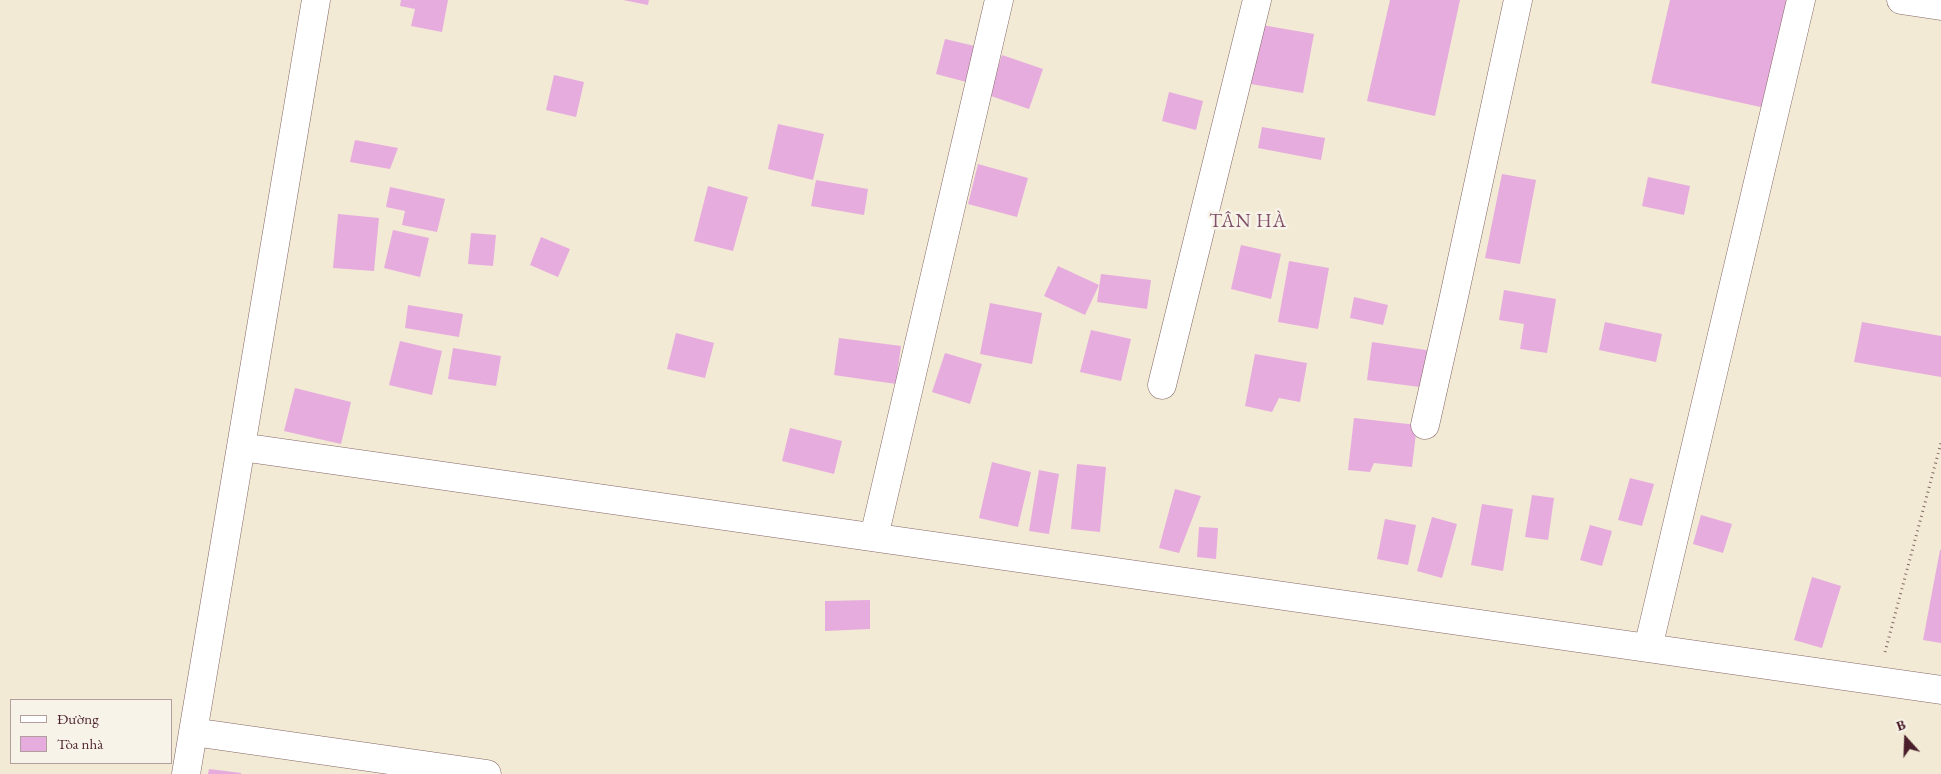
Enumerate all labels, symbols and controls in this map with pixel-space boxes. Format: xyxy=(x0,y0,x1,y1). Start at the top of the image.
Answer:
district label: TÂN HÀ xyxy=(1208,211,1288,233)
legend xyxy=(10,699,172,764)
text: Đường xyxy=(57,709,99,728)
north arrow xyxy=(1881,714,1931,764)
text: B xyxy=(1894,715,1908,735)
text: Tòa nhà xyxy=(57,734,103,753)

